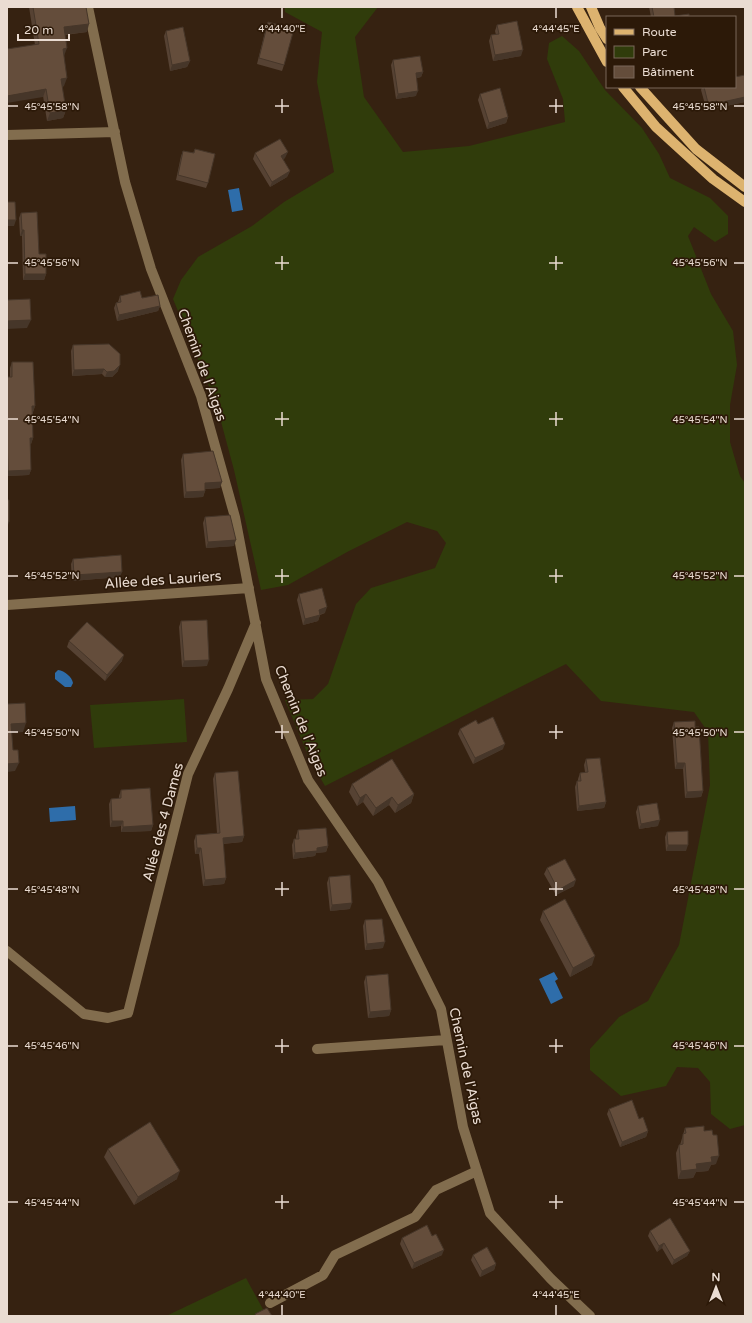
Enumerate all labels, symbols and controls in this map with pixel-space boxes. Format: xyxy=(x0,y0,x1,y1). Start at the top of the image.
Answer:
scale bar xyxy=(18,16,69,42)
legend xyxy=(606,16,736,88)
text: 20 m xyxy=(24,23,53,37)
text: 4°44'40"E xyxy=(258,23,306,35)
text: 4°44'45"E xyxy=(532,23,580,35)
text: Route xyxy=(642,25,677,39)
text: Parc xyxy=(642,45,667,59)
text: Bâtiment xyxy=(642,65,694,79)
text: 45°45'58"N xyxy=(24,101,80,113)
text: 45°45'58"N xyxy=(672,101,728,113)
text: 45°45'56"N xyxy=(24,257,80,269)
text: 45°45'56"N xyxy=(672,257,728,269)
street label: Chemin de l'Aigas xyxy=(174,306,230,424)
text: 45°45'54"N xyxy=(24,414,80,426)
text: 45°45'54"N xyxy=(672,414,728,426)
street label: Allée des Lauriers xyxy=(104,567,222,593)
text: 45°45'52"N xyxy=(24,570,80,582)
text: 45°45'52"N xyxy=(672,570,728,582)
street label: Chemin de l'Aigas xyxy=(271,663,331,780)
text: 45°45'50"N xyxy=(24,727,80,739)
text: 45°45'50"N xyxy=(672,727,728,739)
street label: Allée des 4 Dames xyxy=(139,761,187,883)
text: 45°45'48"N xyxy=(24,884,80,896)
text: 45°45'48"N xyxy=(672,884,728,896)
street label: Chemin de l'Aigas xyxy=(445,1006,487,1126)
text: 45°45'46"N xyxy=(24,1040,80,1052)
text: 45°45'46"N xyxy=(672,1040,728,1052)
text: 45°45'44"N xyxy=(24,1197,80,1209)
text: 45°45'44"N xyxy=(672,1197,728,1209)
north arrow xyxy=(696,1267,736,1307)
text: N xyxy=(712,1271,720,1284)
text: 4°44'40"E xyxy=(258,1289,306,1301)
text: 4°44'45"E xyxy=(532,1289,580,1301)

